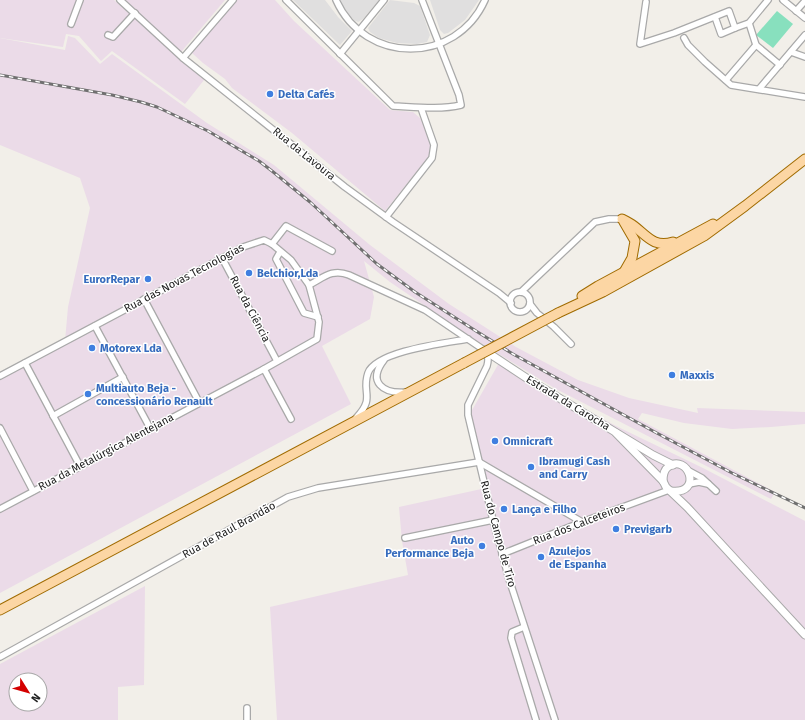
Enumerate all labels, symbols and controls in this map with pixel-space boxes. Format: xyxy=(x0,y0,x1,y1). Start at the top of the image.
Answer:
place label: Delta Cafés xyxy=(278,88,335,101)
marker: Delta Cafés xyxy=(265,89,275,99)
street label: Rua da Lavoura xyxy=(270,125,338,183)
street label: Rua das Novas Tecnologias xyxy=(122,241,246,315)
place label: Belchior,Lda xyxy=(257,267,318,280)
marker: Belchior,Lda xyxy=(244,268,254,278)
place label: EurorRepar xyxy=(84,273,141,286)
marker: EurorRepar xyxy=(143,274,153,284)
street label: Rua da Ciência xyxy=(227,274,273,345)
place label: Motorex Lda xyxy=(100,342,162,355)
marker: Motorex Lda xyxy=(87,343,97,353)
place label: Maxxis xyxy=(680,369,715,382)
marker: Maxxis xyxy=(667,370,677,380)
street label: Estrada da Carocha xyxy=(524,373,612,433)
place label: Multiauto Beja - concessionário Renault xyxy=(96,382,214,408)
marker: Multiauto Beja - concessionário Renault xyxy=(83,389,93,399)
street label: Rua da Metalúrgica Alentejana xyxy=(36,411,176,493)
place label: Omnicraft xyxy=(503,435,554,448)
marker: Omnicraft xyxy=(490,436,500,446)
place label: Ibramugi Cash and Carry xyxy=(539,455,610,481)
marker: Ibramugi Cash and Carry xyxy=(526,462,536,472)
street label: Rua do Campo de Tiro xyxy=(478,479,518,589)
street label: Rua de Raul Brandão xyxy=(180,499,278,561)
street label: Rua dos Calceteiros xyxy=(531,500,627,548)
place label: Lança e Filho xyxy=(512,503,577,516)
marker: Lança e Filho xyxy=(499,504,509,514)
place label: Previgarb xyxy=(624,523,672,536)
marker: Previgarb xyxy=(611,524,621,534)
place label: Auto Performance Beja xyxy=(385,534,475,560)
marker: Auto Performance Beja xyxy=(477,541,487,551)
place label: Azulejos de Espanha xyxy=(548,545,607,571)
marker: Azulejos de Espanha xyxy=(536,552,546,562)
north arrow xyxy=(8,672,48,712)
text: N xyxy=(28,691,43,705)

